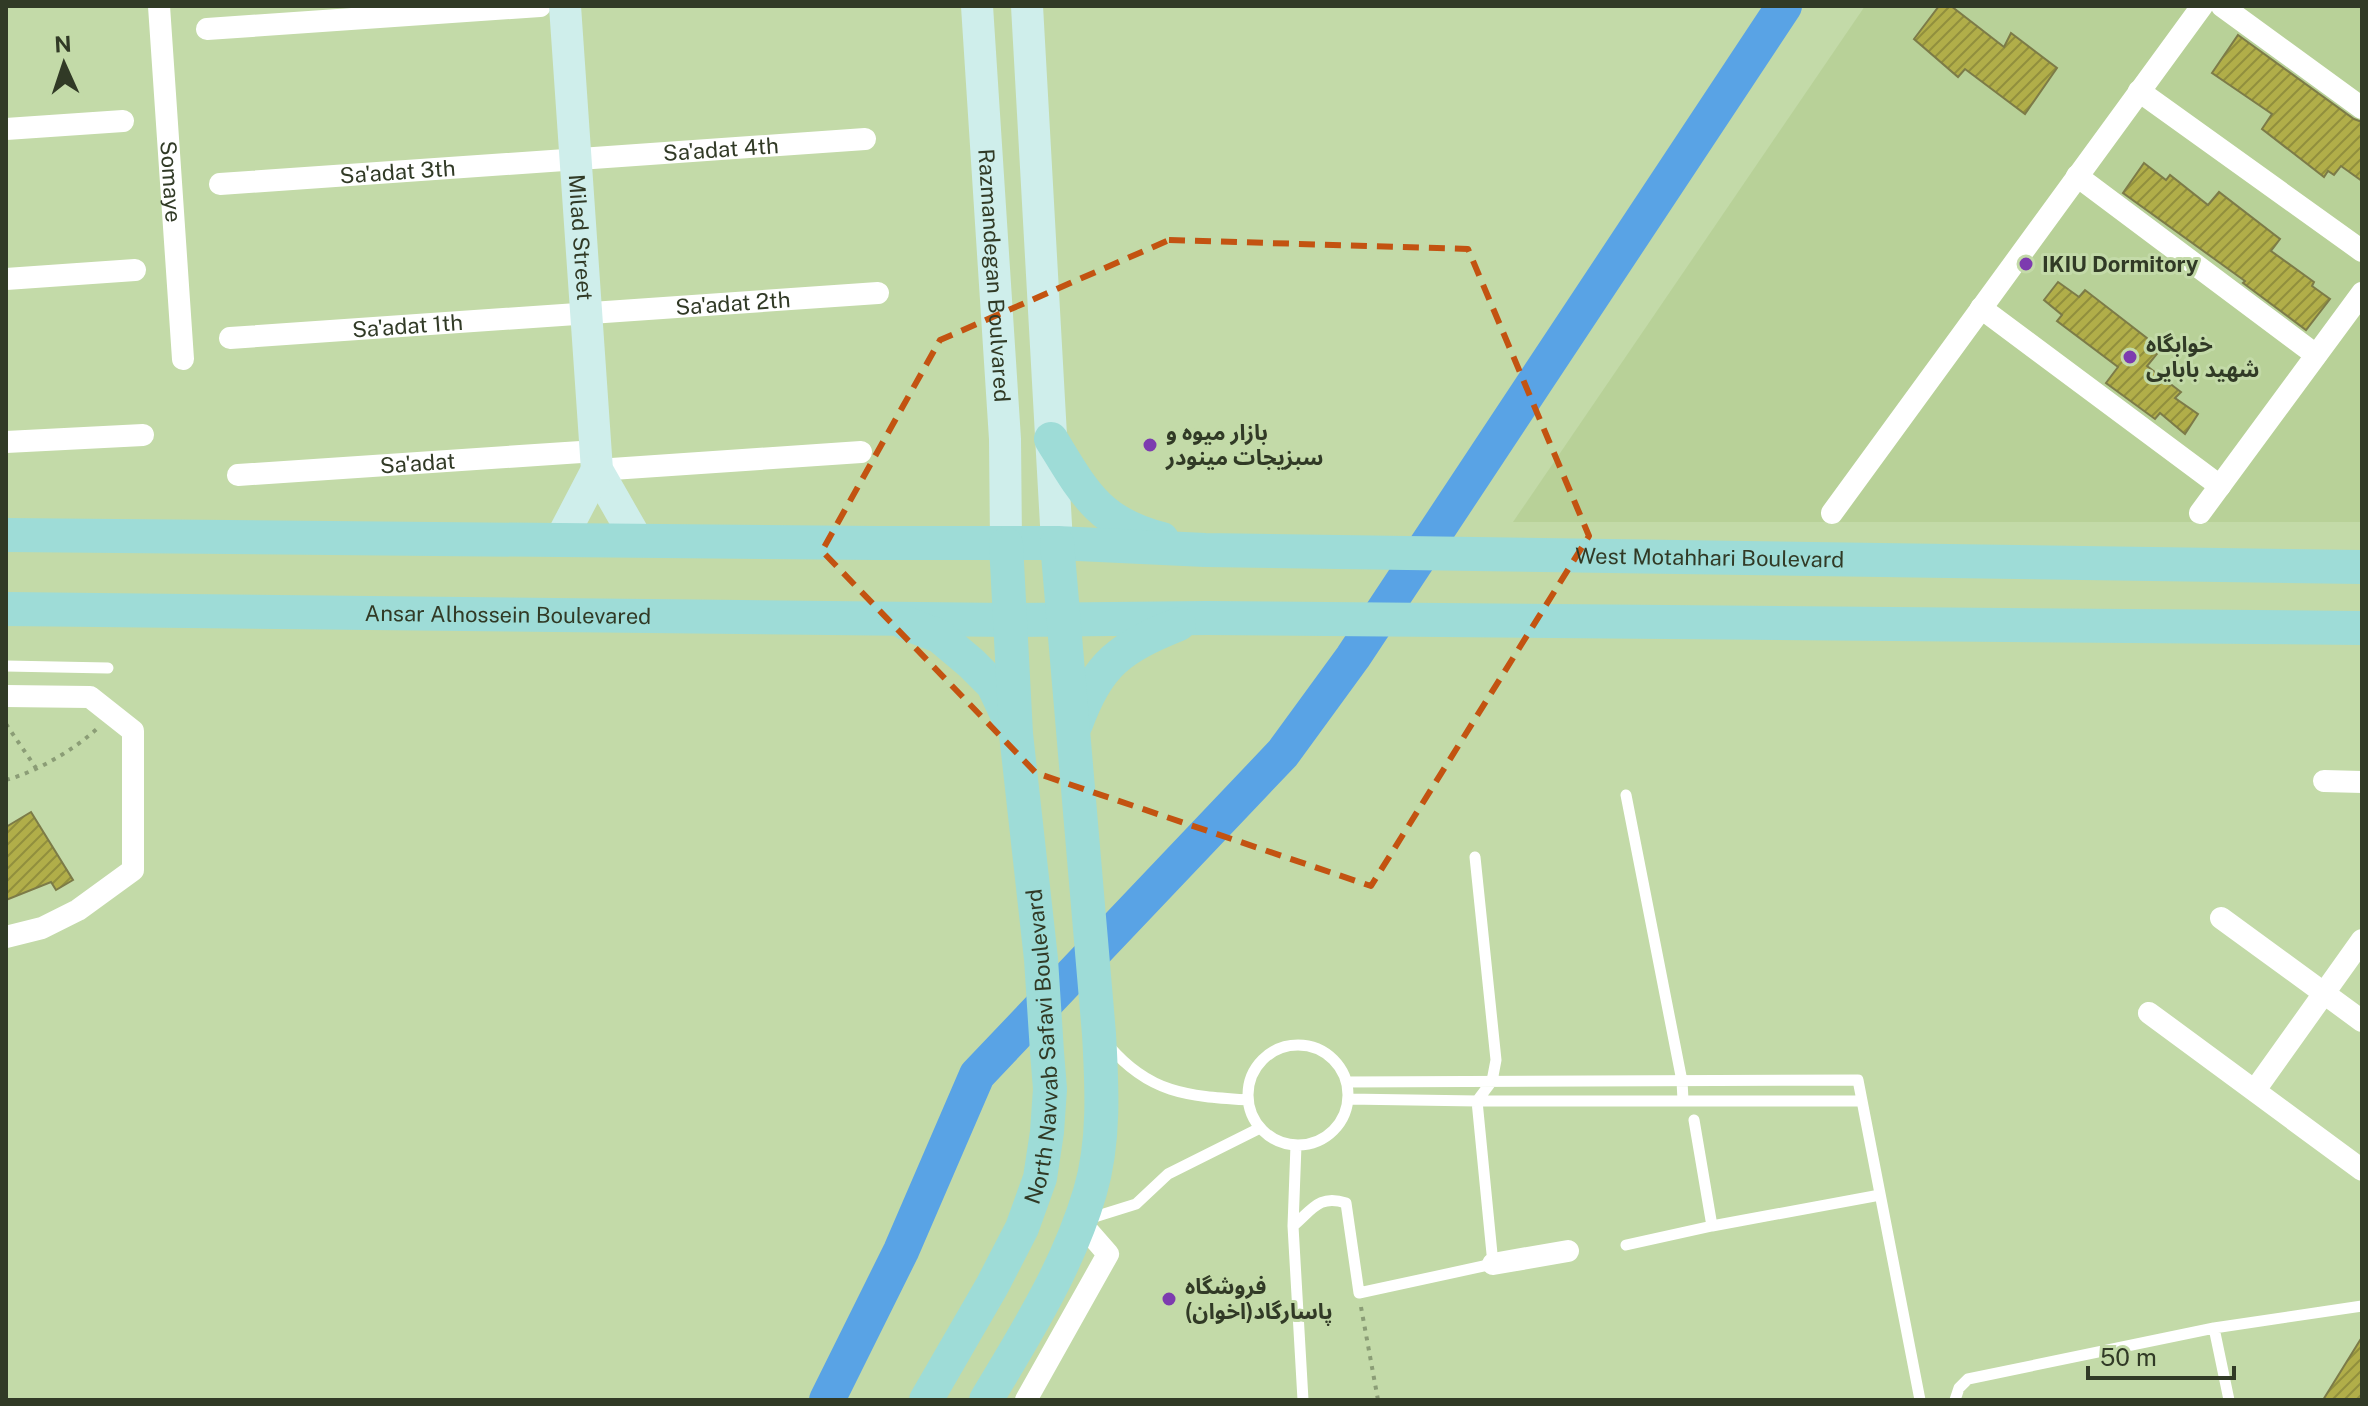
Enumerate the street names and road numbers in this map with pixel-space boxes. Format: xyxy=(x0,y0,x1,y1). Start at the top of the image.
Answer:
street label: Sa'adat 4th xyxy=(662,132,780,166)
street label: Somaye xyxy=(155,140,187,223)
street label: Razmandegan Boulvared xyxy=(973,148,1016,403)
street label: Sa'adat 3th xyxy=(339,155,456,189)
street label: Milad Street xyxy=(564,173,598,301)
street label: Sa'adat 2th xyxy=(674,286,791,320)
street label: Sa'adat 1th xyxy=(351,309,464,342)
street label: Sa'adat xyxy=(379,447,456,478)
street label: West Motahhari Boulevard xyxy=(1575,542,1845,572)
street label: Ansar Alhossein Boulevared xyxy=(364,600,651,629)
street label: North Navvab Safavi Boulevard xyxy=(1019,888,1063,1207)

